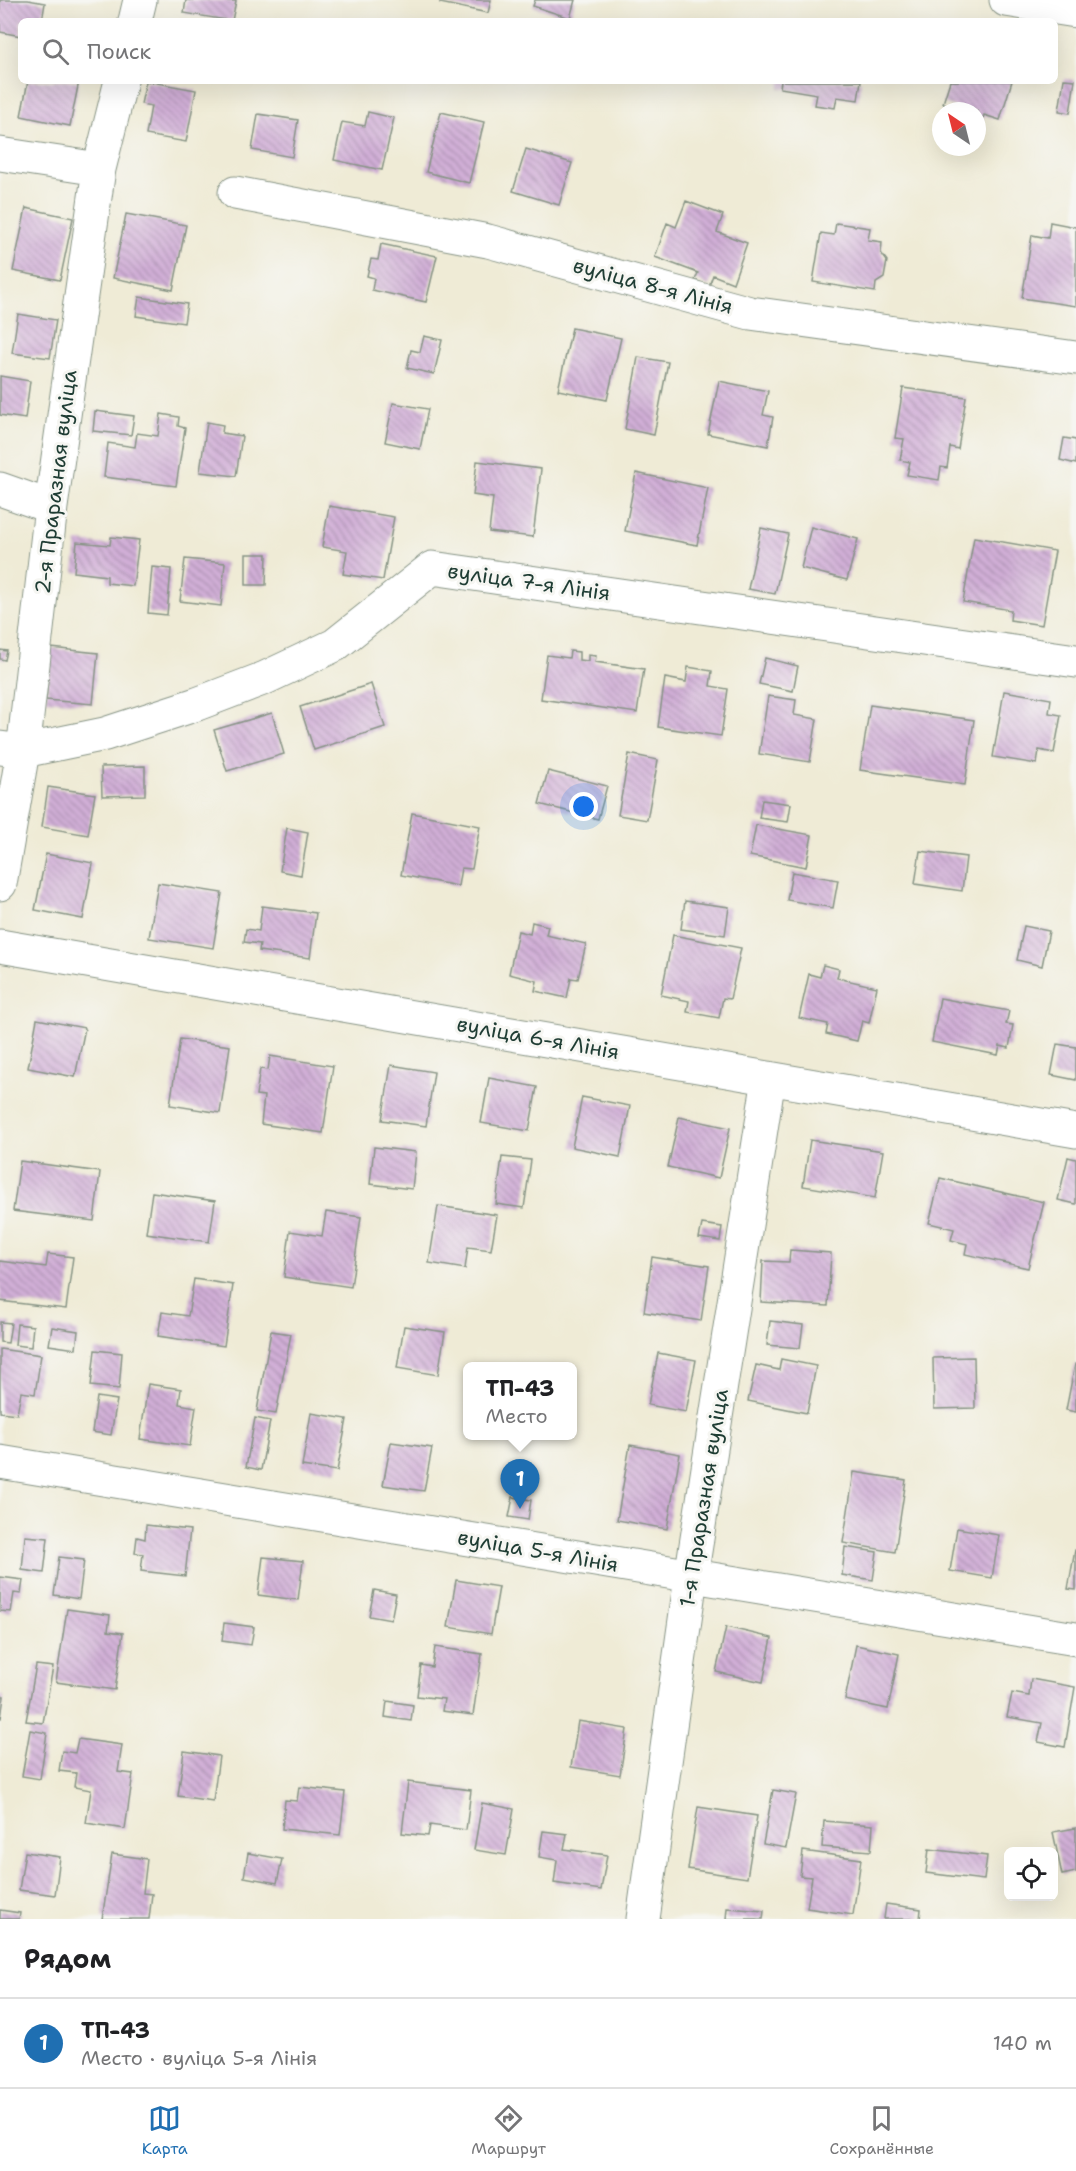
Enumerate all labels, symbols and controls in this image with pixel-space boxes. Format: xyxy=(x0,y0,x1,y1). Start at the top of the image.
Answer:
search box xyxy=(18,18,1058,84)
icon: search xyxy=(39,35,72,68)
text: Поиск xyxy=(87,37,151,66)
north arrow xyxy=(932,102,986,156)
street label: вуліца 8-я Лінія xyxy=(570,251,736,321)
street label: 2-я Праразная вуліца xyxy=(28,368,84,596)
street label: вуліца 7-я Лінія xyxy=(446,557,612,607)
your location xyxy=(569,792,598,821)
street label: вуліца 6-я Лінія xyxy=(455,1010,621,1066)
popup xyxy=(463,1362,577,1440)
text: ТП-43 xyxy=(486,1374,554,1403)
street label: 1-я Праразная вуліца xyxy=(673,1387,735,1609)
text: Место xyxy=(486,1403,548,1429)
pin: 1 xyxy=(500,1460,540,1509)
street label: вуліца 5-я Лінія xyxy=(455,1523,621,1579)
map controls xyxy=(1004,1847,1058,1901)
button: locate xyxy=(1004,1847,1058,1901)
text: Рядом xyxy=(24,1941,111,1976)
text: ТП-43 xyxy=(81,2016,150,2045)
text: 1 xyxy=(39,2030,48,2056)
text: 140 m xyxy=(993,2030,1052,2056)
text: Место · вуліца 5-я Лінія xyxy=(81,2045,317,2071)
tab: Карта xyxy=(142,2102,188,2159)
tab: Маршрут xyxy=(471,2102,546,2159)
tab: Сохранённые xyxy=(830,2102,934,2159)

